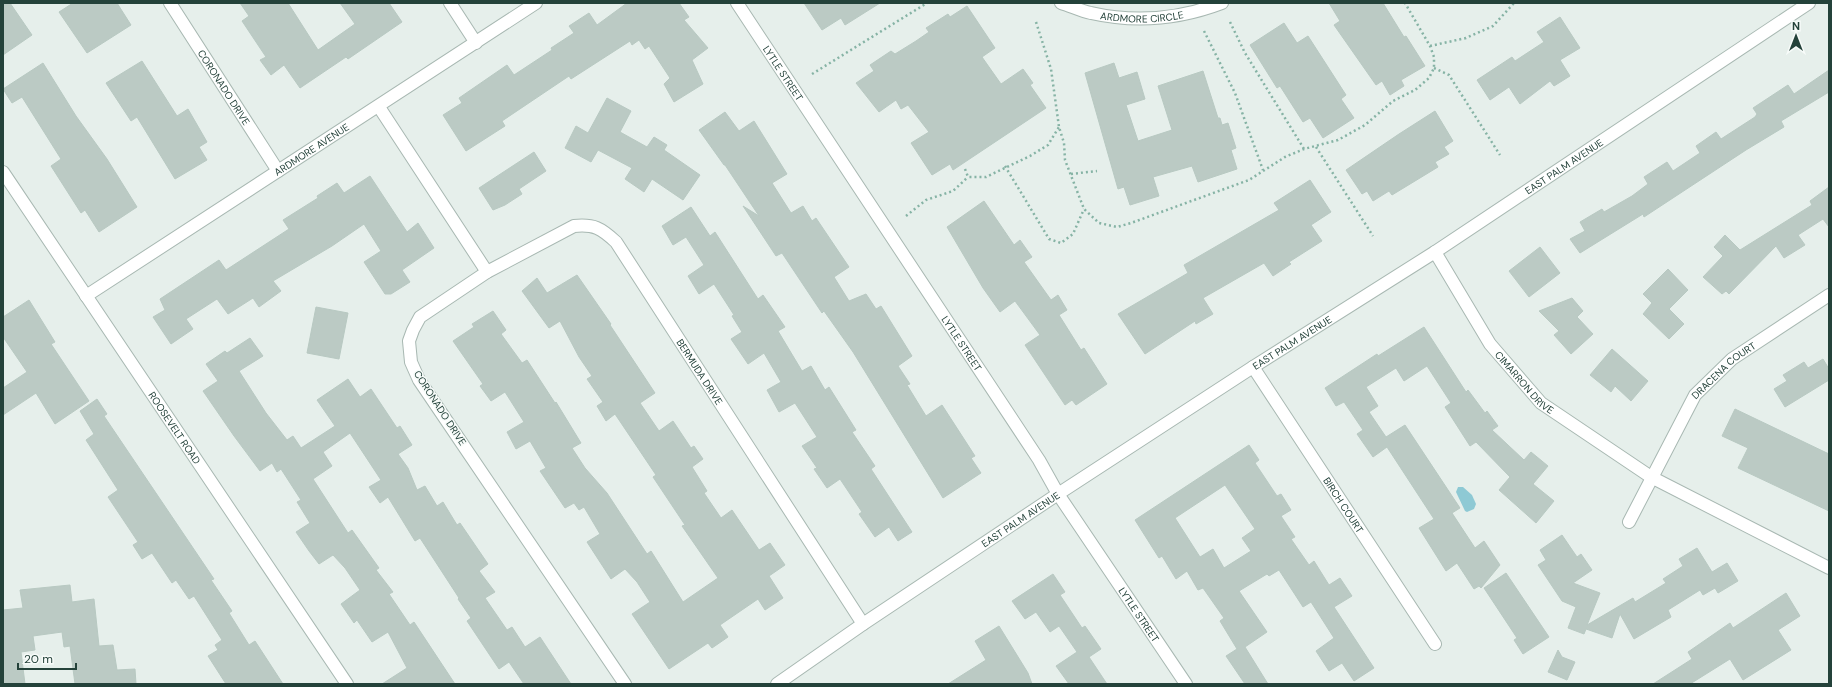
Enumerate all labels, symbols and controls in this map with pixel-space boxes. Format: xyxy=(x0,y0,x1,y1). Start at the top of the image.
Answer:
street label: ARDMORE CIRCLE xyxy=(1099,8,1185,25)
north arrow xyxy=(1776,16,1816,56)
text: N xyxy=(1792,19,1800,33)
street label: LYTLE STREET xyxy=(760,43,806,103)
street label: CORONADO DRIVE xyxy=(195,47,253,128)
street label: ARDMORE AVENUE xyxy=(271,120,352,178)
street label: EAST PALM AVENUE xyxy=(1522,135,1606,197)
street label: EAST PALM AVENUE xyxy=(1250,312,1334,372)
street label: LYTLE STREET xyxy=(939,313,985,374)
street label: BERMUDA DRIVE xyxy=(674,336,726,407)
street label: DRACENA COURT xyxy=(1689,339,1758,402)
street label: CIMARRON DRIVE xyxy=(1492,348,1557,417)
street label: CORONADO DRIVE xyxy=(411,368,469,448)
street label: ROOSEVELT ROAD xyxy=(146,389,204,466)
street label: BIRCH COURT xyxy=(1321,475,1367,536)
street label: EAST PALM AVENUE xyxy=(979,488,1062,550)
street label: LYTLE STREET xyxy=(1116,585,1163,645)
scale bar xyxy=(18,645,76,671)
text: 20 m xyxy=(24,651,53,667)

